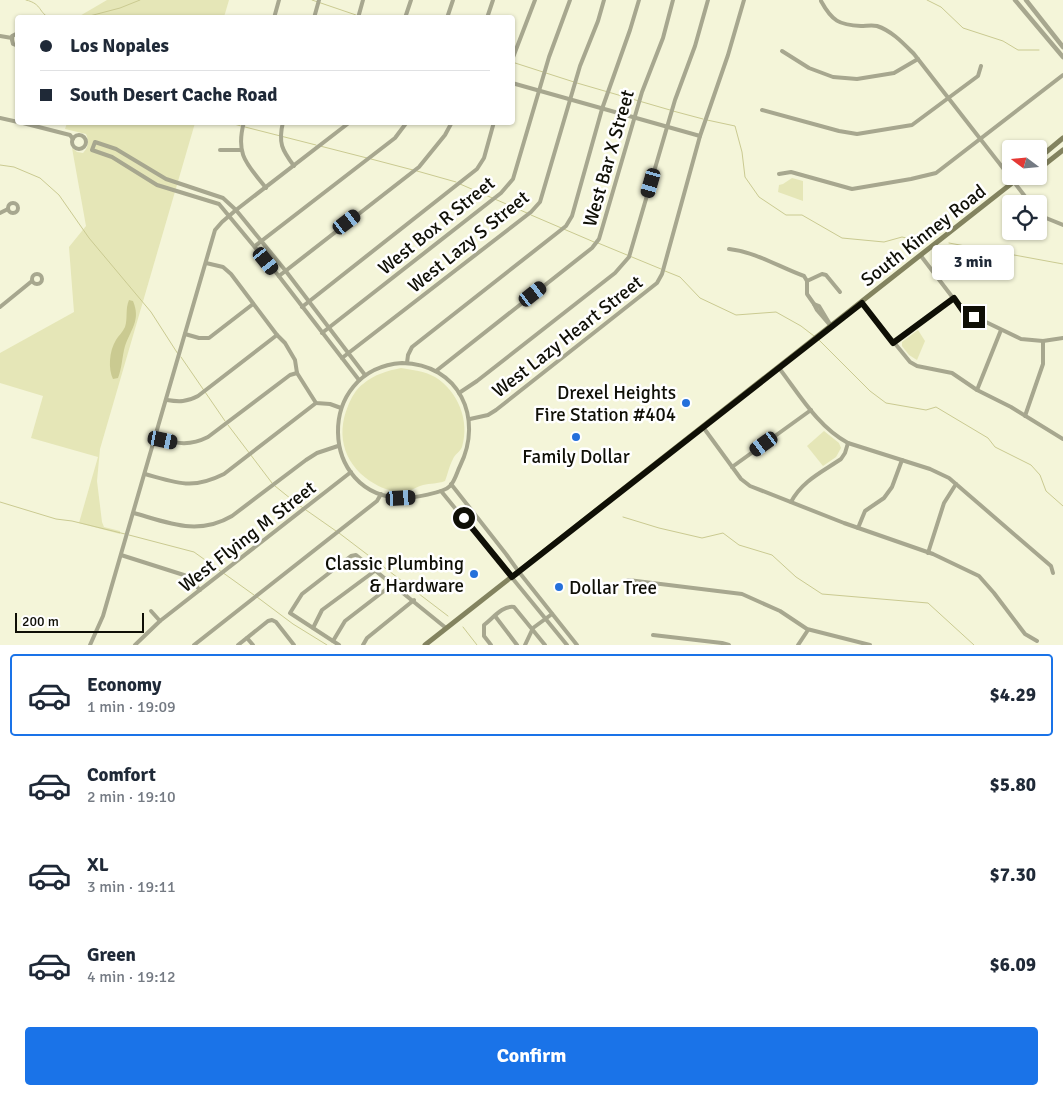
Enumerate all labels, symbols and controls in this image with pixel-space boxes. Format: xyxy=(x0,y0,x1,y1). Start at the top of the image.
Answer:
text: Los Nopales xyxy=(70,34,169,58)
text: South Desert Cache Road xyxy=(70,83,277,107)
street label: West Bar X Street xyxy=(578,87,640,229)
north arrow xyxy=(1002,140,1048,185)
map controls xyxy=(1002,140,1047,240)
car xyxy=(639,167,662,199)
street label: West Box R Street xyxy=(373,171,500,280)
street label: South Kinney Road xyxy=(856,179,991,292)
street label: West Lazy S Street xyxy=(403,185,534,298)
button: locate xyxy=(1002,195,1047,240)
car xyxy=(330,207,363,237)
callout: 3 min xyxy=(933,244,1015,280)
car xyxy=(250,245,281,277)
text: 3 min xyxy=(954,252,992,272)
street label: West Lazy Heart Street xyxy=(487,270,648,403)
car xyxy=(516,279,549,309)
route end xyxy=(963,306,985,328)
place label: Drexel Heights Fire Station #404 xyxy=(535,381,676,427)
marker: Drexel Heights Fire Station #404 xyxy=(680,397,692,409)
car xyxy=(747,429,780,459)
car xyxy=(146,430,179,450)
marker: Family Dollar xyxy=(570,431,582,443)
place label: Family Dollar xyxy=(522,445,630,469)
street label: West Flying M Street xyxy=(174,476,321,598)
car xyxy=(385,490,416,506)
route start xyxy=(453,507,475,529)
place label: Classic Plumbing & Hardware xyxy=(325,552,464,598)
marker: Classic Plumbing & Hardware xyxy=(468,568,480,580)
place label: Dollar Tree xyxy=(569,576,657,600)
marker: Dollar Tree xyxy=(553,581,565,593)
scale bar xyxy=(15,610,144,633)
text: 200 m xyxy=(22,613,59,630)
icon: car xyxy=(27,673,72,718)
text: Economy xyxy=(87,673,161,697)
text: $4.29 xyxy=(990,683,1036,707)
text: 1 min · 19:09 xyxy=(87,697,176,717)
icon: car xyxy=(27,763,72,808)
text: Comfort xyxy=(87,763,156,787)
text: $5.80 xyxy=(990,773,1036,797)
text: 2 min · 19:10 xyxy=(87,787,176,807)
icon: car xyxy=(27,853,72,898)
text: XL xyxy=(87,853,109,877)
text: $7.30 xyxy=(990,863,1036,887)
text: 3 min · 19:11 xyxy=(87,877,176,897)
icon: car xyxy=(27,943,72,988)
text: Green xyxy=(87,943,136,967)
text: $6.09 xyxy=(990,953,1036,977)
text: 4 min · 19:12 xyxy=(87,967,176,987)
button: Confirm xyxy=(25,1027,1038,1085)

